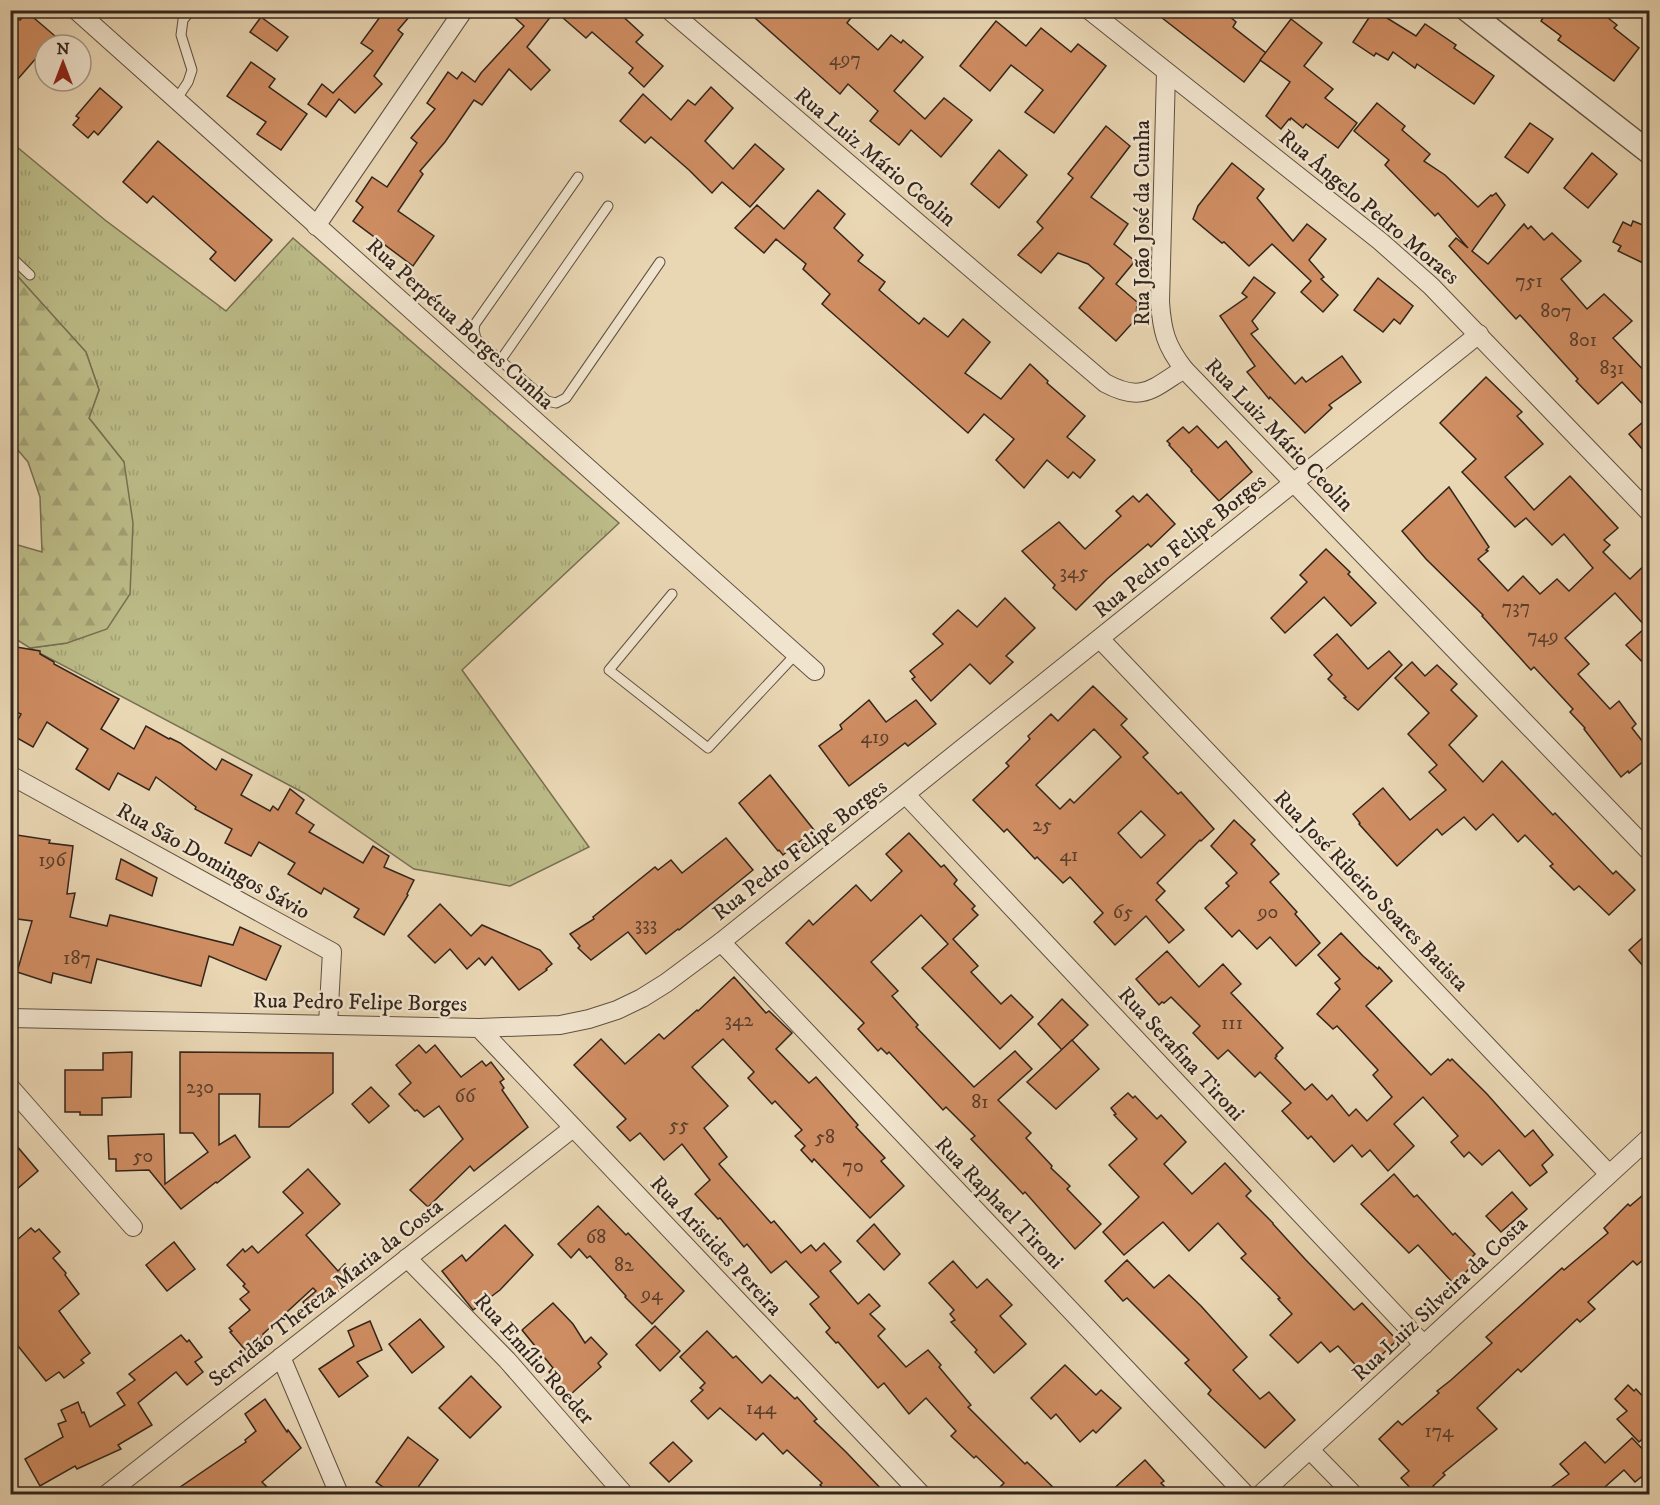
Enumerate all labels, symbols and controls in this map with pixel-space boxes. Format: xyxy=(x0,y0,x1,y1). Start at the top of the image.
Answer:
north arrow xyxy=(33,33,93,93)
text: N xyxy=(56,39,70,59)
house number: 497 xyxy=(829,47,861,72)
street label: Rua Luiz Mário Ceolin xyxy=(789,82,962,233)
street label: Rua João José da Cunha xyxy=(1129,119,1156,326)
street label: Rua Ângelo Pedro Moraes xyxy=(1273,123,1465,290)
street label: Rua Perpétua Borges Cunha xyxy=(361,233,560,416)
house number: 751 xyxy=(1515,269,1543,294)
house number: 807 xyxy=(1540,299,1572,324)
house number: 801 xyxy=(1569,328,1597,353)
street label: Rua Luiz Mário Ceolin xyxy=(1199,353,1359,518)
house number: 831 xyxy=(1600,356,1624,381)
street label: Rua Pedro Felipe Borges xyxy=(1088,468,1272,624)
house number: 345 xyxy=(1060,560,1088,585)
house number: 737 xyxy=(1502,595,1530,620)
house number: 749 xyxy=(1527,624,1559,649)
house number: 419 xyxy=(861,725,889,750)
street label: Rua Pedro Felipe Borges xyxy=(707,773,893,927)
street label: Rua José Ribeiro Soares Batista xyxy=(1268,785,1475,998)
street label: Rua São Domingos Sávio xyxy=(112,797,315,926)
house number: 25 xyxy=(1032,813,1052,838)
house number: 41 xyxy=(1060,843,1078,868)
house number: 196 xyxy=(38,848,66,873)
house number: 65 xyxy=(1113,900,1133,925)
house number: 90 xyxy=(1257,900,1278,925)
house number: 333 xyxy=(635,912,657,937)
house number: 187 xyxy=(63,946,91,971)
street label: Rua Serafina Tironi xyxy=(1112,981,1250,1127)
street label: Rua Pedro Felipe Borges xyxy=(252,987,467,1018)
house number: 342 xyxy=(725,1008,754,1033)
house number: 111 xyxy=(1221,1011,1243,1036)
house number: 230 xyxy=(186,1075,214,1100)
house number: 66 xyxy=(455,1084,476,1109)
house number: 81 xyxy=(971,1090,989,1115)
house number: 55 xyxy=(669,1113,689,1138)
house number: 58 xyxy=(815,1125,835,1150)
street label: Rua Raphael Tironi xyxy=(929,1131,1069,1275)
house number: 50 xyxy=(133,1144,153,1169)
house number: 70 xyxy=(842,1154,864,1179)
street label: Rua Aristides Pereira xyxy=(644,1170,788,1322)
street label: Servidão Thereza Maria da Costa xyxy=(203,1193,449,1393)
street label: Rua Luiz Silveira da Costa xyxy=(1347,1210,1534,1387)
house number: 68 xyxy=(586,1225,606,1250)
house number: 82 xyxy=(614,1253,634,1278)
house number: 94 xyxy=(640,1282,663,1307)
street label: Rua Emílio Roeder xyxy=(468,1288,600,1431)
house number: 144 xyxy=(746,1396,777,1421)
house number: 174 xyxy=(1424,1419,1454,1444)

